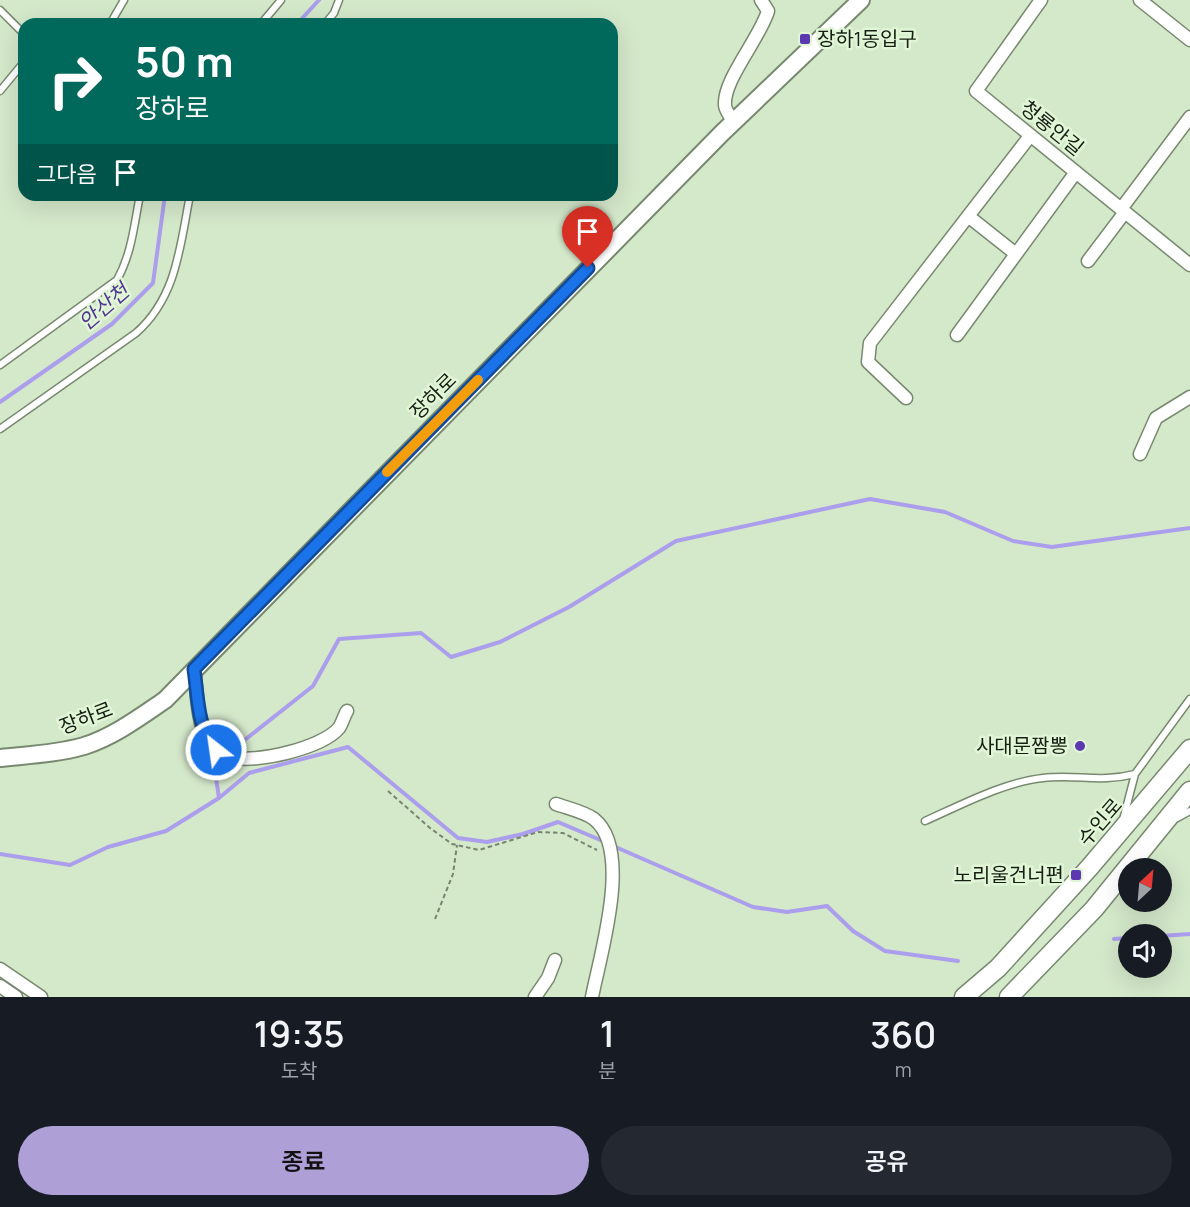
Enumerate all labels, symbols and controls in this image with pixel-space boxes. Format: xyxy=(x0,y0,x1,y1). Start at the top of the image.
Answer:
place label: 장하1동입구 xyxy=(817,25,917,52)
text: 50 m xyxy=(135,32,233,90)
marker: 장하1동입구 xyxy=(798,32,812,46)
icon: right xyxy=(36,42,114,120)
text: 장하로 xyxy=(135,89,210,126)
street label: 청룡안길 xyxy=(1015,94,1089,161)
icon: arrive xyxy=(109,156,142,189)
text: 그다음 xyxy=(36,159,97,189)
pin xyxy=(562,206,613,268)
icon: arrive xyxy=(571,215,604,248)
water label: 안산천 xyxy=(72,275,136,336)
street label: 장하로 xyxy=(404,367,462,425)
street label: 장하로 xyxy=(55,695,116,740)
position arrow xyxy=(184,718,248,782)
place label: 사대문짬뽕 xyxy=(976,732,1068,759)
marker: 사대문짬뽕 xyxy=(1073,739,1087,753)
street label: 수인로 xyxy=(1071,792,1128,851)
north arrow xyxy=(1118,858,1172,912)
map controls xyxy=(1118,858,1172,978)
place label: 노리울건너편 xyxy=(954,861,1064,888)
marker: 노리울건너편 xyxy=(1069,868,1083,882)
button: sound xyxy=(1118,924,1172,978)
text: 19:35 xyxy=(254,1009,345,1058)
text: 1 xyxy=(600,1009,615,1058)
text: 360 xyxy=(870,1010,936,1059)
text: m xyxy=(895,1056,912,1083)
text: 도착 xyxy=(281,1057,318,1084)
text: 분 xyxy=(598,1057,617,1084)
button: 종료 xyxy=(18,1126,589,1195)
button: 공유 xyxy=(601,1126,1172,1195)

